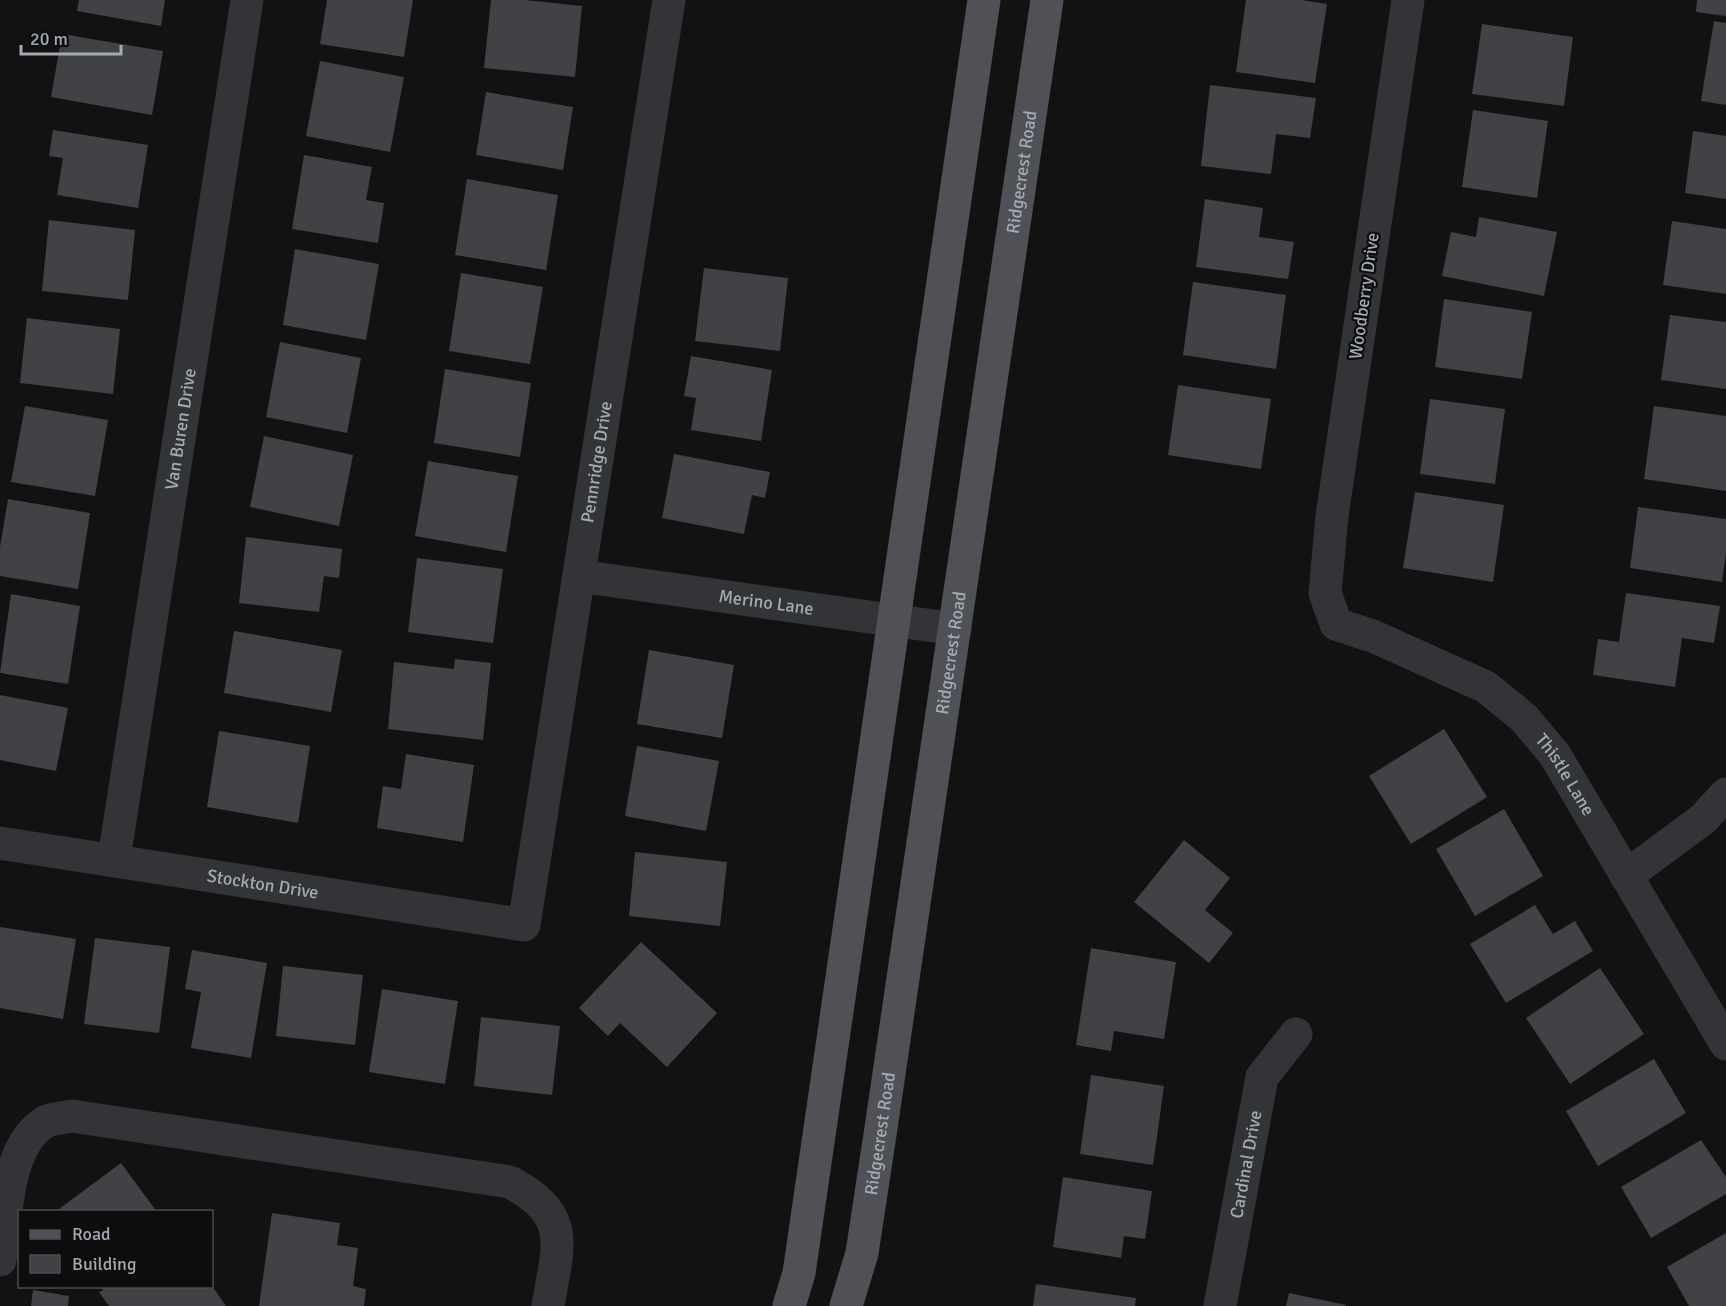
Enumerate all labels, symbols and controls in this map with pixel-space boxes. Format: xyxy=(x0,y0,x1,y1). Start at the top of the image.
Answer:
scale bar xyxy=(21,18,122,56)
text: 20 m xyxy=(30,28,68,50)
street label: Ridgecrest Road xyxy=(1002,109,1042,235)
street label: Woodberry Drive xyxy=(1344,231,1384,361)
street label: Van Buren Drive xyxy=(160,367,201,491)
street label: Pennridge Drive xyxy=(576,400,617,524)
street label: Merino Lane xyxy=(717,585,815,620)
street label: Ridgecrest Road xyxy=(931,590,971,716)
street label: Thistle Lane xyxy=(1531,729,1599,820)
street label: Stockton Drive xyxy=(205,865,320,904)
street label: Ridgecrest Road xyxy=(860,1071,900,1197)
street label: Cardinal Drive xyxy=(1225,1109,1267,1220)
legend xyxy=(18,1210,213,1288)
text: Road xyxy=(72,1223,111,1245)
text: Building xyxy=(72,1253,136,1275)

